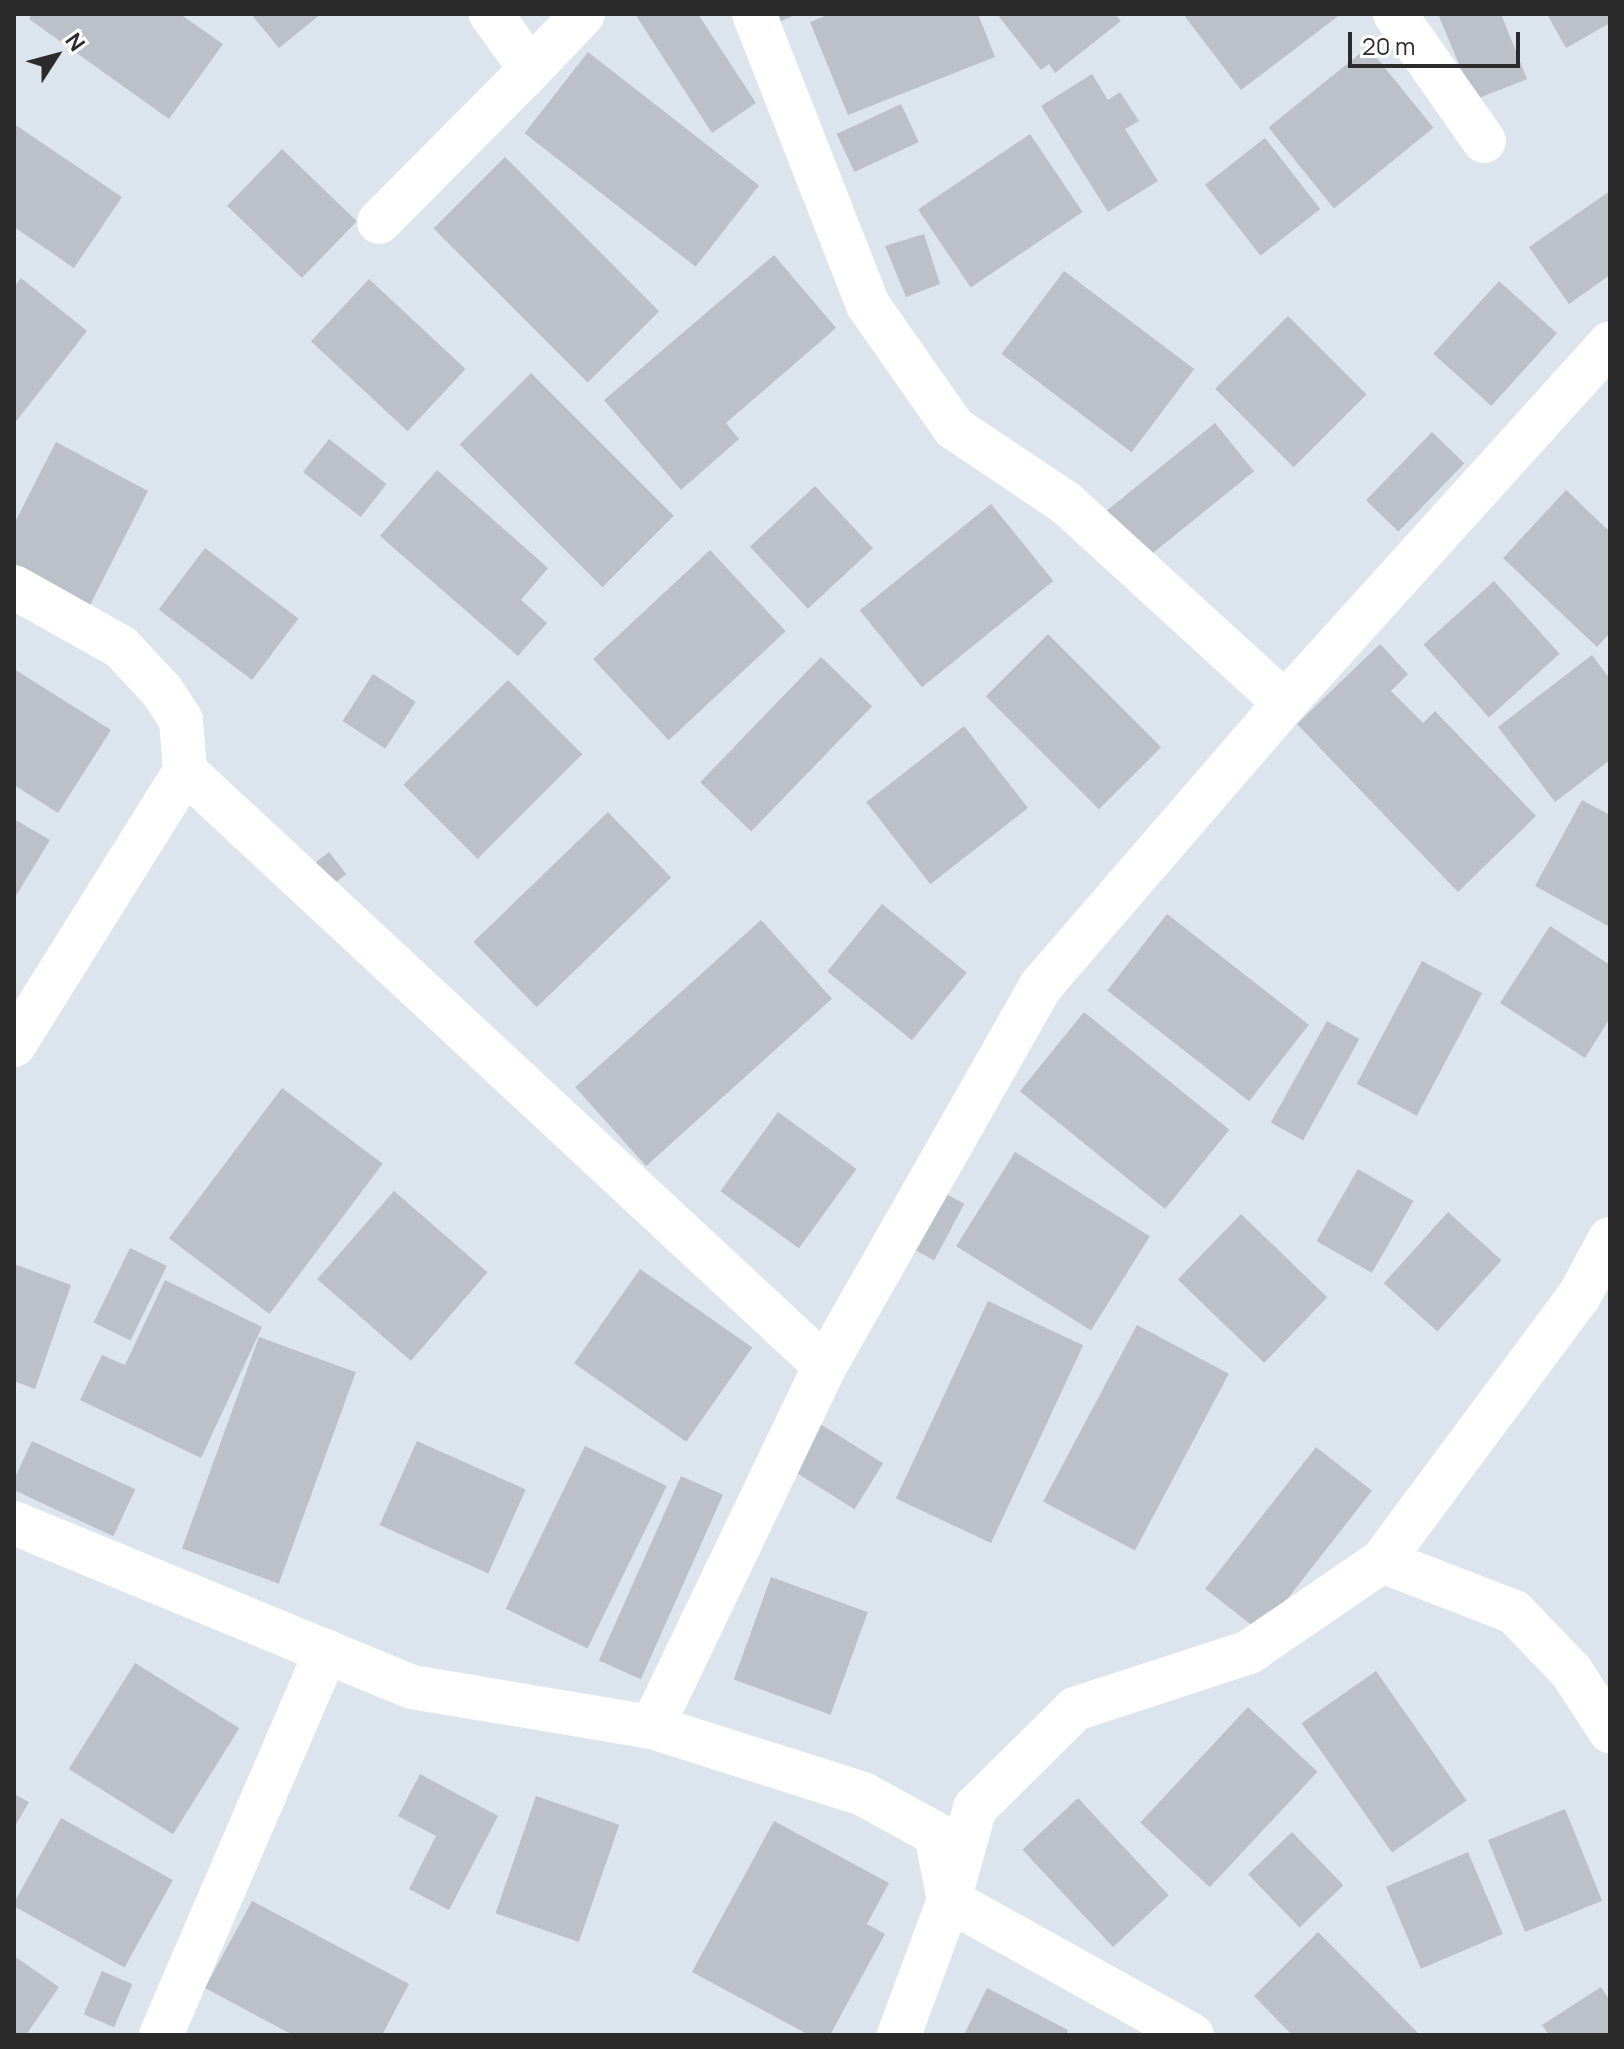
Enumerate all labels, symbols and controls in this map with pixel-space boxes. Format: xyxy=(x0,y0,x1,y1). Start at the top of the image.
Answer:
north arrow xyxy=(16,16,96,96)
scale bar xyxy=(1352,16,1524,66)
text: N xyxy=(59,27,92,57)
text: 20 m xyxy=(1362,29,1415,62)

